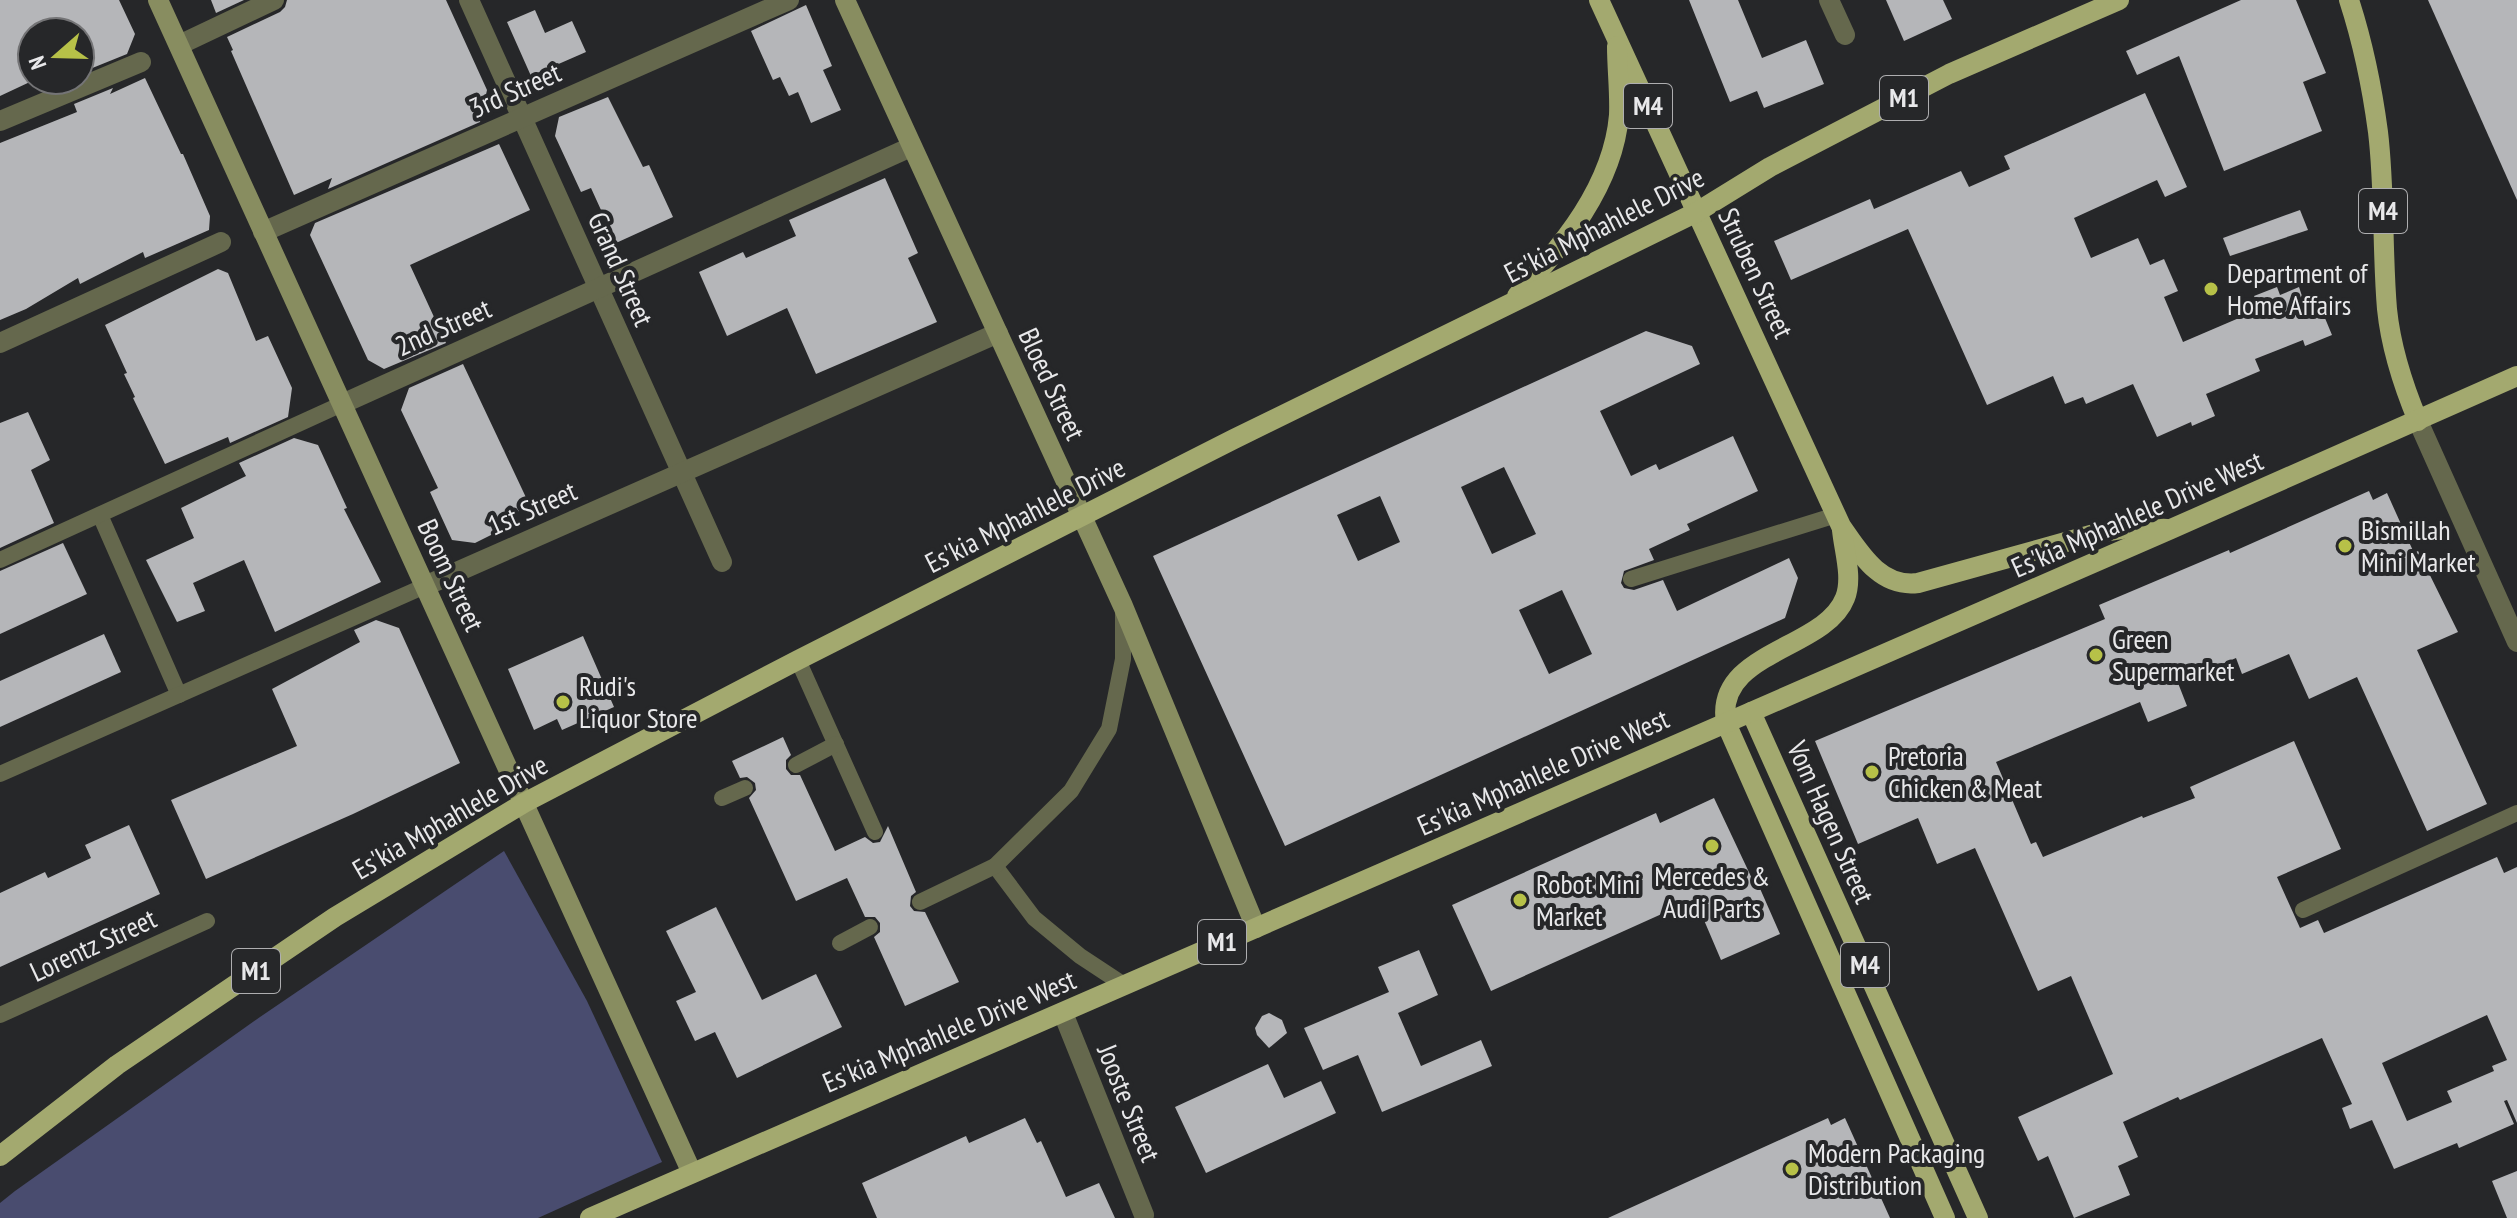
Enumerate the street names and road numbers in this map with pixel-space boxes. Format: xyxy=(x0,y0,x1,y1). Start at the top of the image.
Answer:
street label: 3rd Street xyxy=(463,53,567,126)
road number: M1 xyxy=(1880,76,1928,120)
road number: M4 xyxy=(1624,84,1672,128)
street label: Es'kia Mphahlele Drive xyxy=(1498,158,1710,291)
road number: M4 xyxy=(2359,189,2407,233)
street label: Struben Street xyxy=(1710,202,1803,344)
street label: Grand Street xyxy=(580,206,663,332)
street label: 2nd Street xyxy=(389,289,497,364)
street label: Bloed Street xyxy=(1010,322,1095,446)
street label: Es'kia Mphahlele Drive West xyxy=(2005,441,2269,586)
street label: Es'kia Mphahlele Drive xyxy=(919,448,1131,581)
street label: 1st Street xyxy=(481,471,582,543)
street label: Boom Street xyxy=(409,513,494,637)
street label: Es'kia Mphahlele Drive West xyxy=(1411,699,1675,844)
street label: Vom Hagen Street xyxy=(1779,734,1884,909)
street label: Es'kia Mphahlele Drive xyxy=(345,746,554,887)
street label: Lorentz Street xyxy=(24,899,162,990)
road number: M1 xyxy=(1198,920,1246,964)
road number: M4 xyxy=(1841,943,1889,987)
road number: M1 xyxy=(232,949,280,993)
street label: Es'kia Mphahlele Drive West xyxy=(817,960,1081,1101)
street label: Jooste Street xyxy=(1089,1038,1170,1167)

